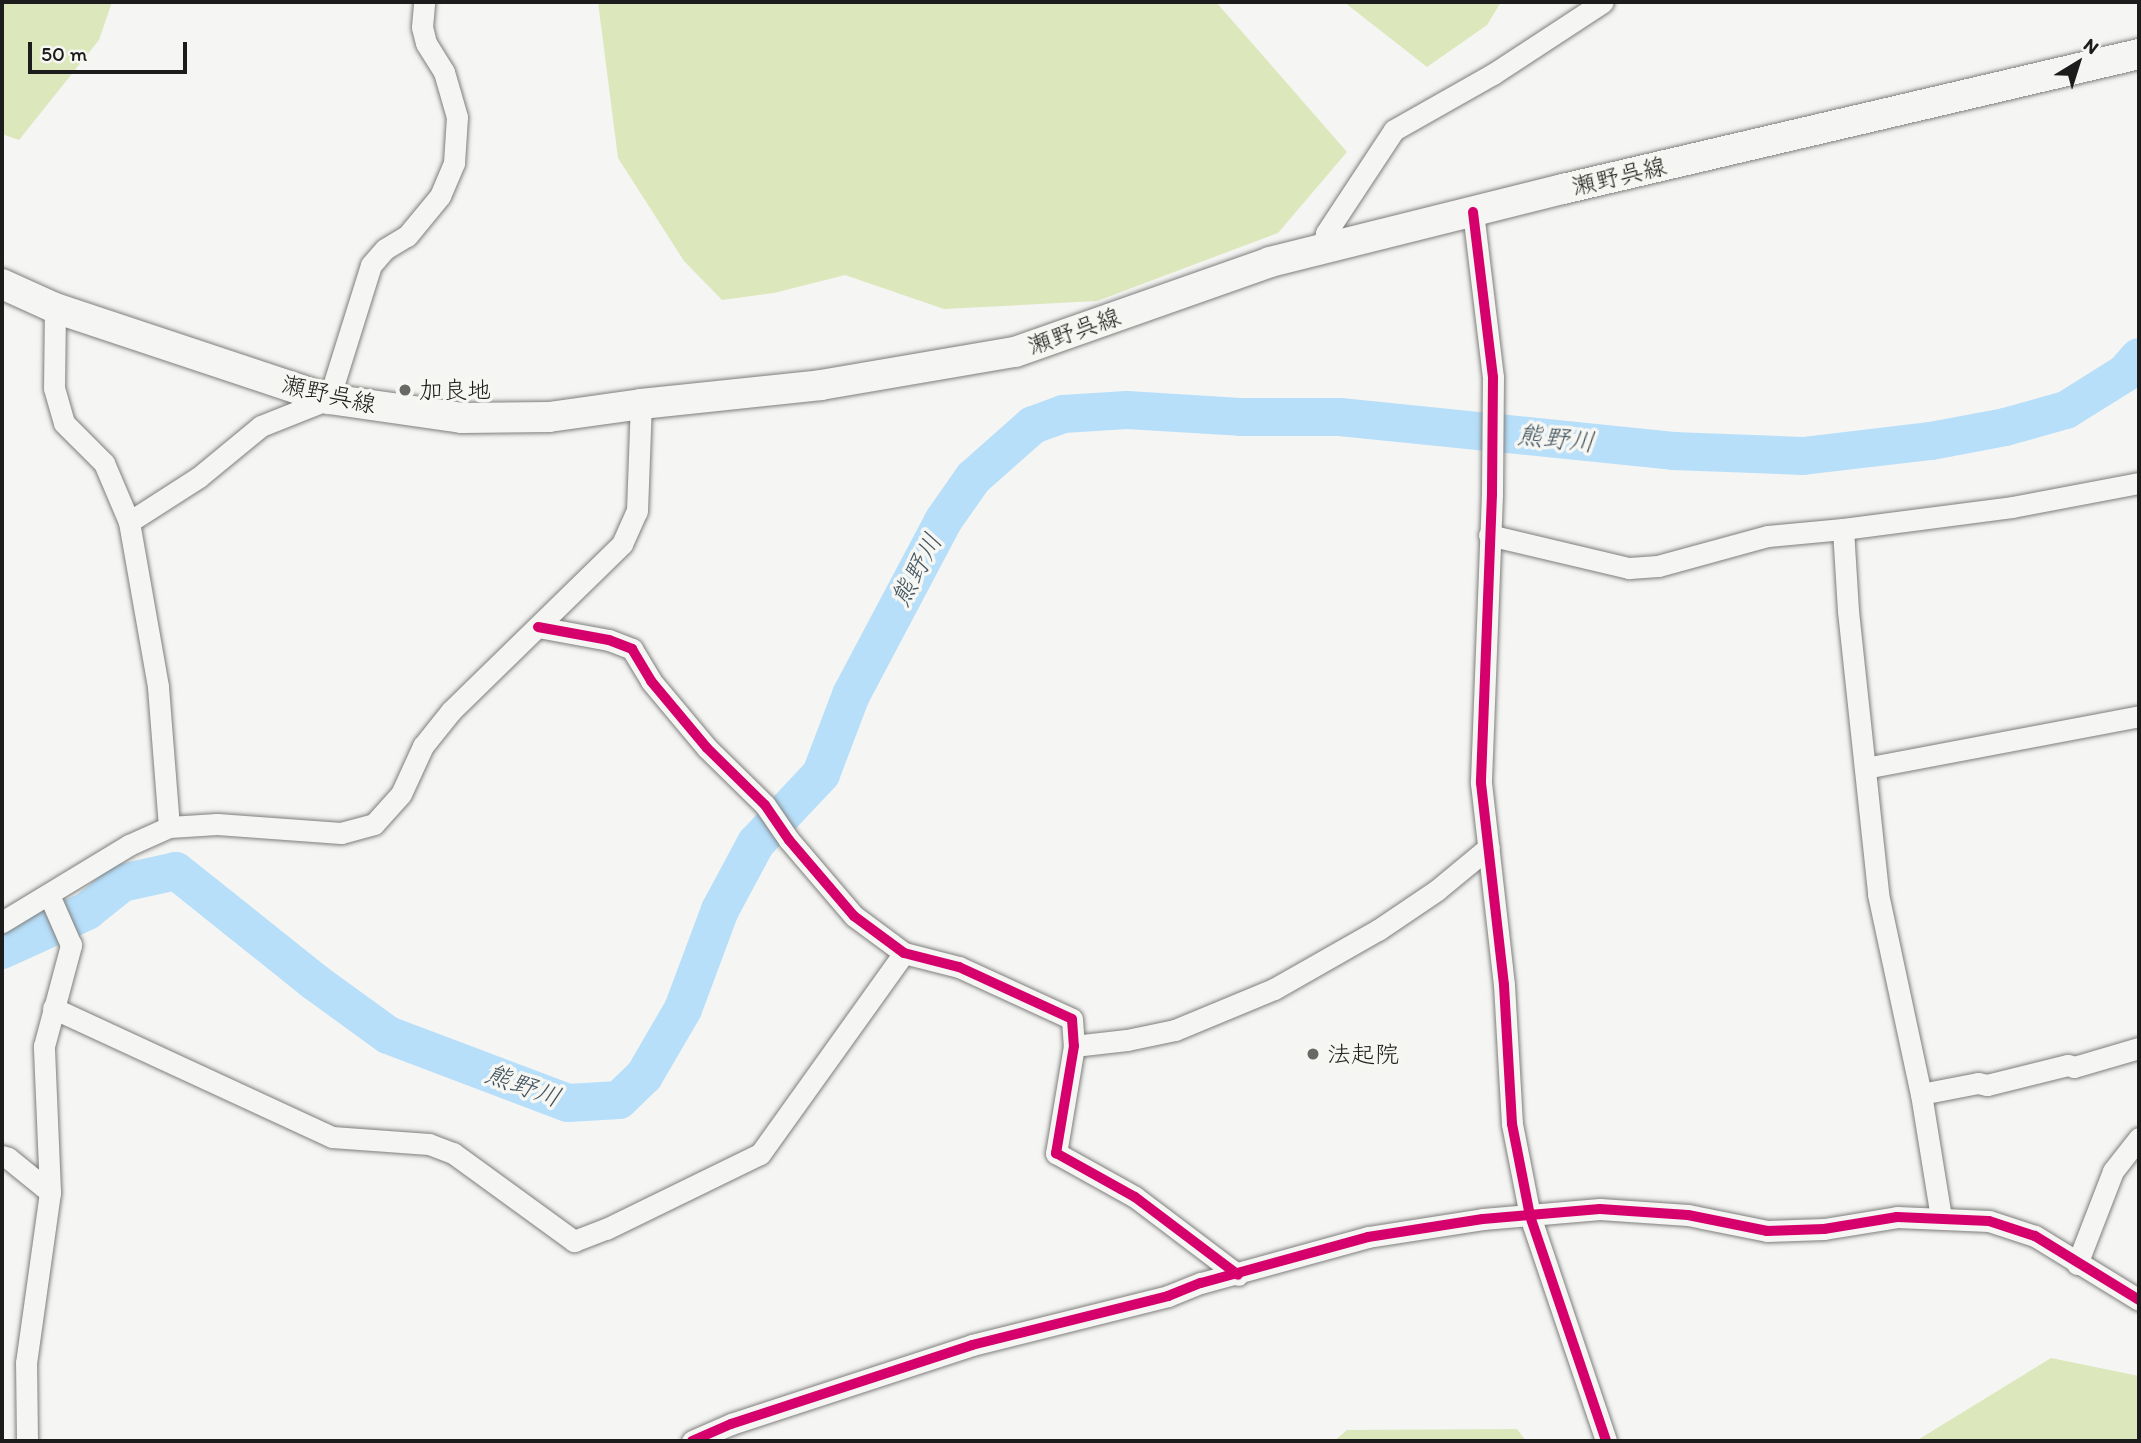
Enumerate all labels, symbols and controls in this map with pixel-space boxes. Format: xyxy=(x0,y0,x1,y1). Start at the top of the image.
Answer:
scale bar xyxy=(32,28,191,72)
north arrow xyxy=(2043,28,2113,98)
text: N xyxy=(2079,33,2103,59)
text: 50 m xyxy=(41,41,87,66)
street label: 瀬野呉線 xyxy=(1569,151,1669,201)
street label: 瀬野呉線 xyxy=(1024,302,1124,360)
street label: 瀬野呉線 xyxy=(279,369,379,419)
place label: 加良地 xyxy=(419,376,491,404)
marker: 加良地 xyxy=(397,382,413,398)
water label: 熊野川 xyxy=(1516,419,1596,459)
water label: 熊野川 xyxy=(885,528,949,612)
place label: 法起院 xyxy=(1327,1040,1399,1068)
marker: 法起院 xyxy=(1305,1046,1321,1062)
water label: 熊野川 xyxy=(481,1058,565,1114)

